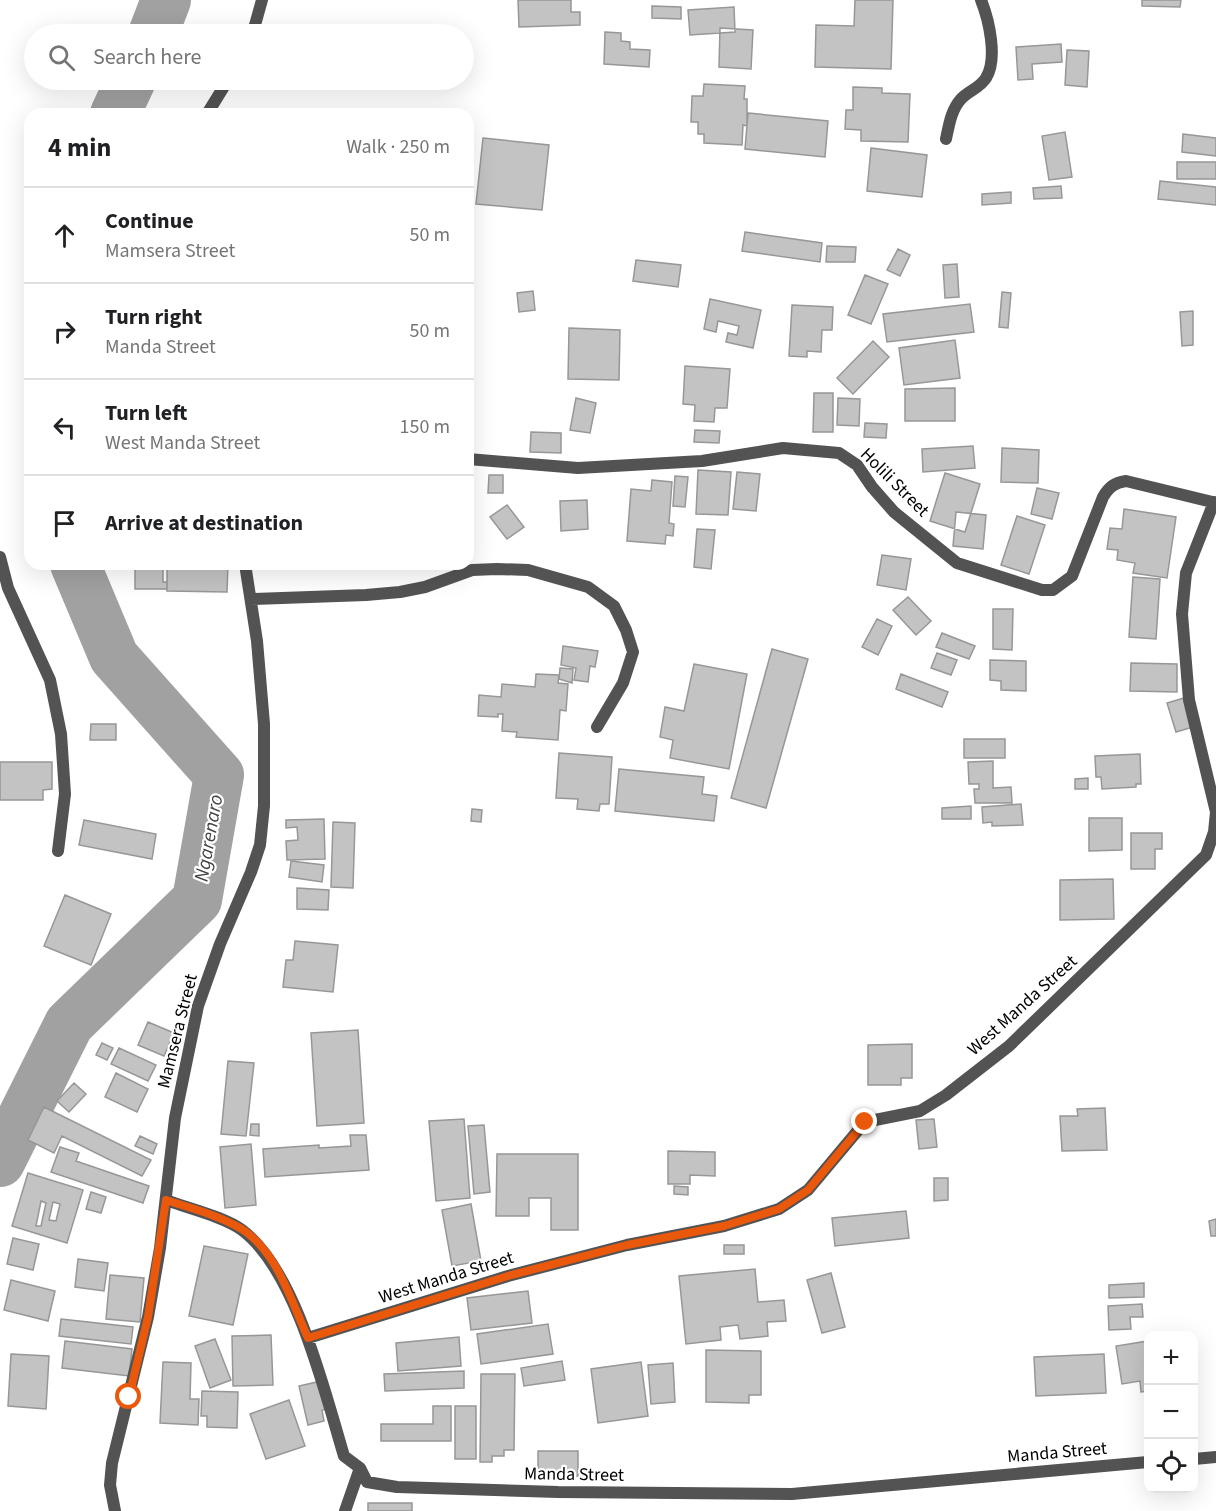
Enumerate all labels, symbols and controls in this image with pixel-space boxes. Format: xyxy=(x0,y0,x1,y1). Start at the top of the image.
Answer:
search box xyxy=(24,24,474,90)
icon: search xyxy=(45,41,78,74)
text: Search here xyxy=(93,41,201,73)
text: 4 min xyxy=(48,129,111,166)
text: Walk · 250 m xyxy=(346,133,450,161)
text: Continue xyxy=(105,205,194,237)
icon: ahead xyxy=(48,219,81,252)
text: 50 m xyxy=(410,221,450,249)
text: Mamsera Street xyxy=(105,237,235,265)
text: Turn right xyxy=(105,301,202,333)
icon: right xyxy=(48,315,81,348)
text: 50 m xyxy=(410,317,450,345)
text: Manda Street xyxy=(105,333,216,361)
text: Turn left xyxy=(105,397,187,429)
icon: left xyxy=(48,411,81,444)
text: 150 m xyxy=(400,413,450,441)
text: West Manda Street xyxy=(105,429,260,457)
street label: Holili Street xyxy=(855,442,935,522)
icon: arrive xyxy=(48,507,81,540)
text: Arrive at destination xyxy=(105,507,303,539)
water label: Ngarenaro xyxy=(188,792,230,884)
street label: West Manda Street xyxy=(962,949,1083,1061)
street label: Mamsera Street xyxy=(151,971,204,1091)
route end xyxy=(851,1108,877,1134)
street label: West Manda Street xyxy=(376,1245,517,1310)
map controls xyxy=(1144,1331,1198,1493)
button: + xyxy=(1144,1331,1198,1385)
route start xyxy=(115,1383,141,1409)
button: − xyxy=(1144,1385,1198,1439)
street label: Manda Street xyxy=(1006,1436,1108,1469)
button: locate xyxy=(1144,1439,1198,1493)
street label: Manda Street xyxy=(524,1461,624,1488)

